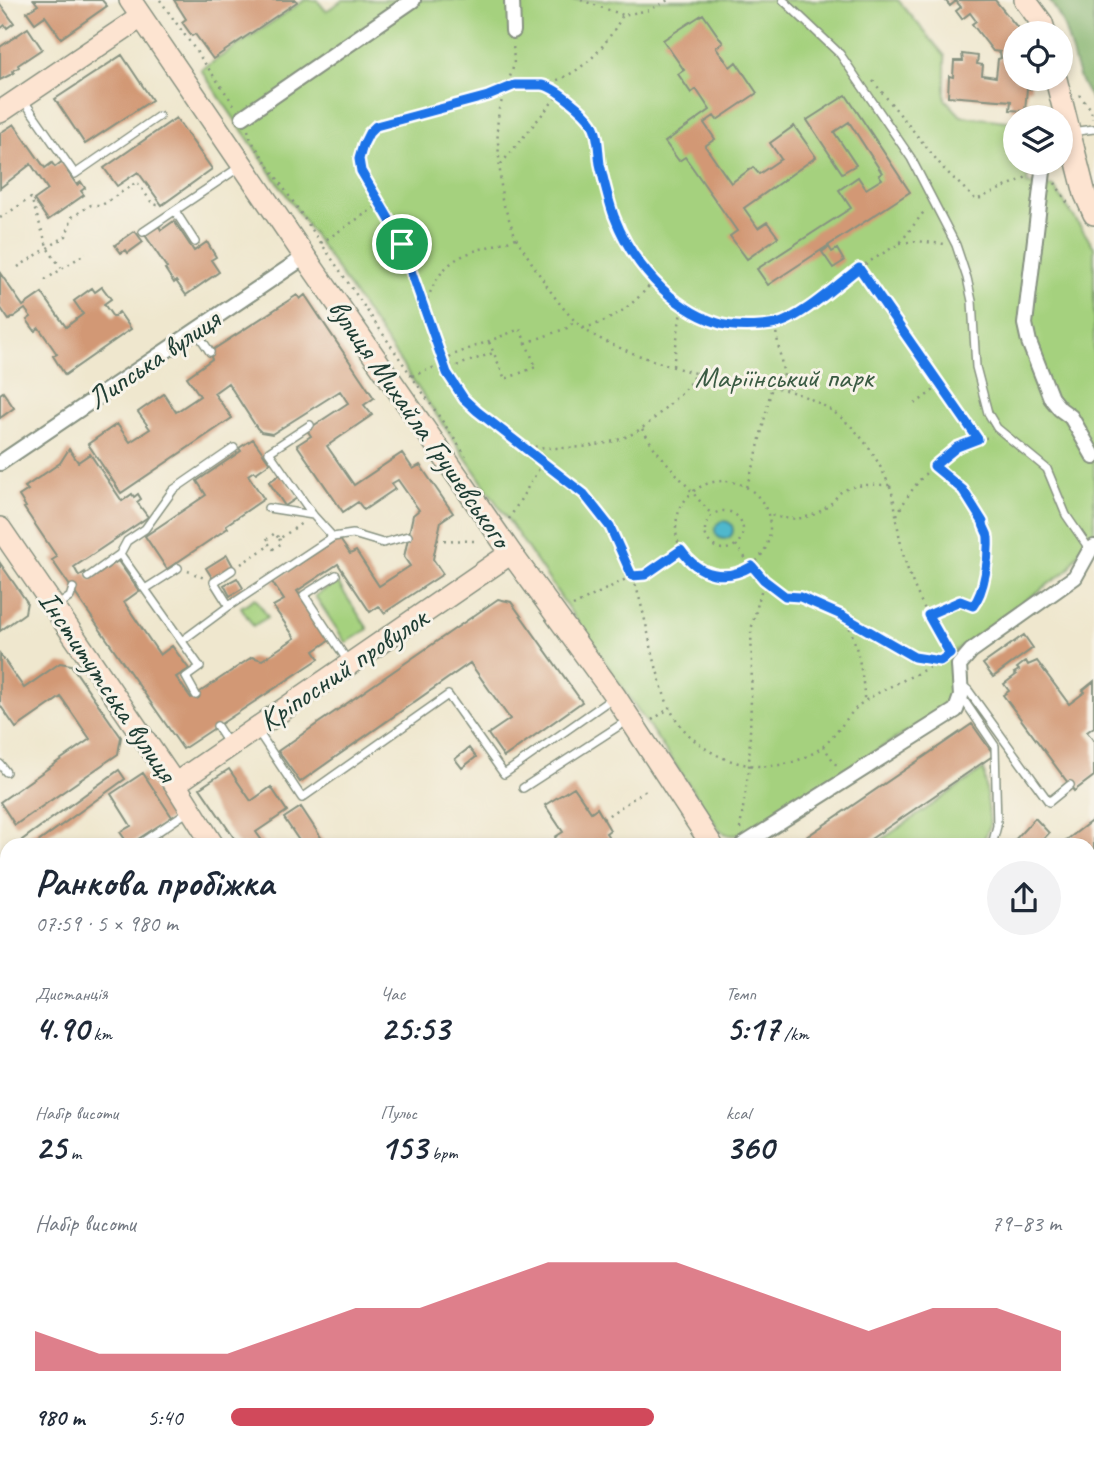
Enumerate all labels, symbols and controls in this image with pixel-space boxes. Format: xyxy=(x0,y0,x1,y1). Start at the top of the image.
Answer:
map controls xyxy=(1003,21,1073,175)
button: locate xyxy=(1003,21,1073,91)
button: layers xyxy=(1003,105,1073,175)
pin xyxy=(372,214,432,274)
icon: arrive xyxy=(383,225,421,263)
street label: вулиця Михайла Грушевського xyxy=(320,291,522,558)
street label: Липська вулиця xyxy=(79,299,229,417)
park label: Маріїнський парк xyxy=(695,358,875,396)
street label: Інститутська вулиця xyxy=(30,583,188,791)
street label: Кріпосний провулок xyxy=(251,597,436,739)
text: Ранкова пробіжка xyxy=(35,859,274,906)
button: share xyxy=(987,861,1061,935)
text: 07:59 · 5 × 980 m xyxy=(35,909,178,938)
text: Дистанція xyxy=(35,982,108,1006)
text: Час xyxy=(380,982,405,1006)
text: Темп xyxy=(726,982,756,1006)
text: 4.90 xyxy=(35,1006,89,1051)
text: 25:53 xyxy=(380,1006,449,1051)
text: 5:17 xyxy=(726,1006,779,1051)
text: km xyxy=(89,1022,112,1046)
text: /km xyxy=(779,1022,809,1046)
text: Набір висоти xyxy=(35,1101,118,1125)
text: Пульс xyxy=(380,1101,417,1125)
text: kcal xyxy=(726,1101,751,1125)
text: 25 xyxy=(35,1125,66,1170)
text: 153 xyxy=(380,1125,427,1170)
text: 360 xyxy=(726,1125,774,1170)
text: m xyxy=(66,1141,81,1165)
text: bpm xyxy=(427,1141,458,1165)
text: Набір висоти xyxy=(35,1209,135,1238)
text: 79–83 m xyxy=(991,1209,1061,1238)
text: 980 m xyxy=(35,1403,84,1432)
text: 5:40 xyxy=(147,1403,183,1432)

